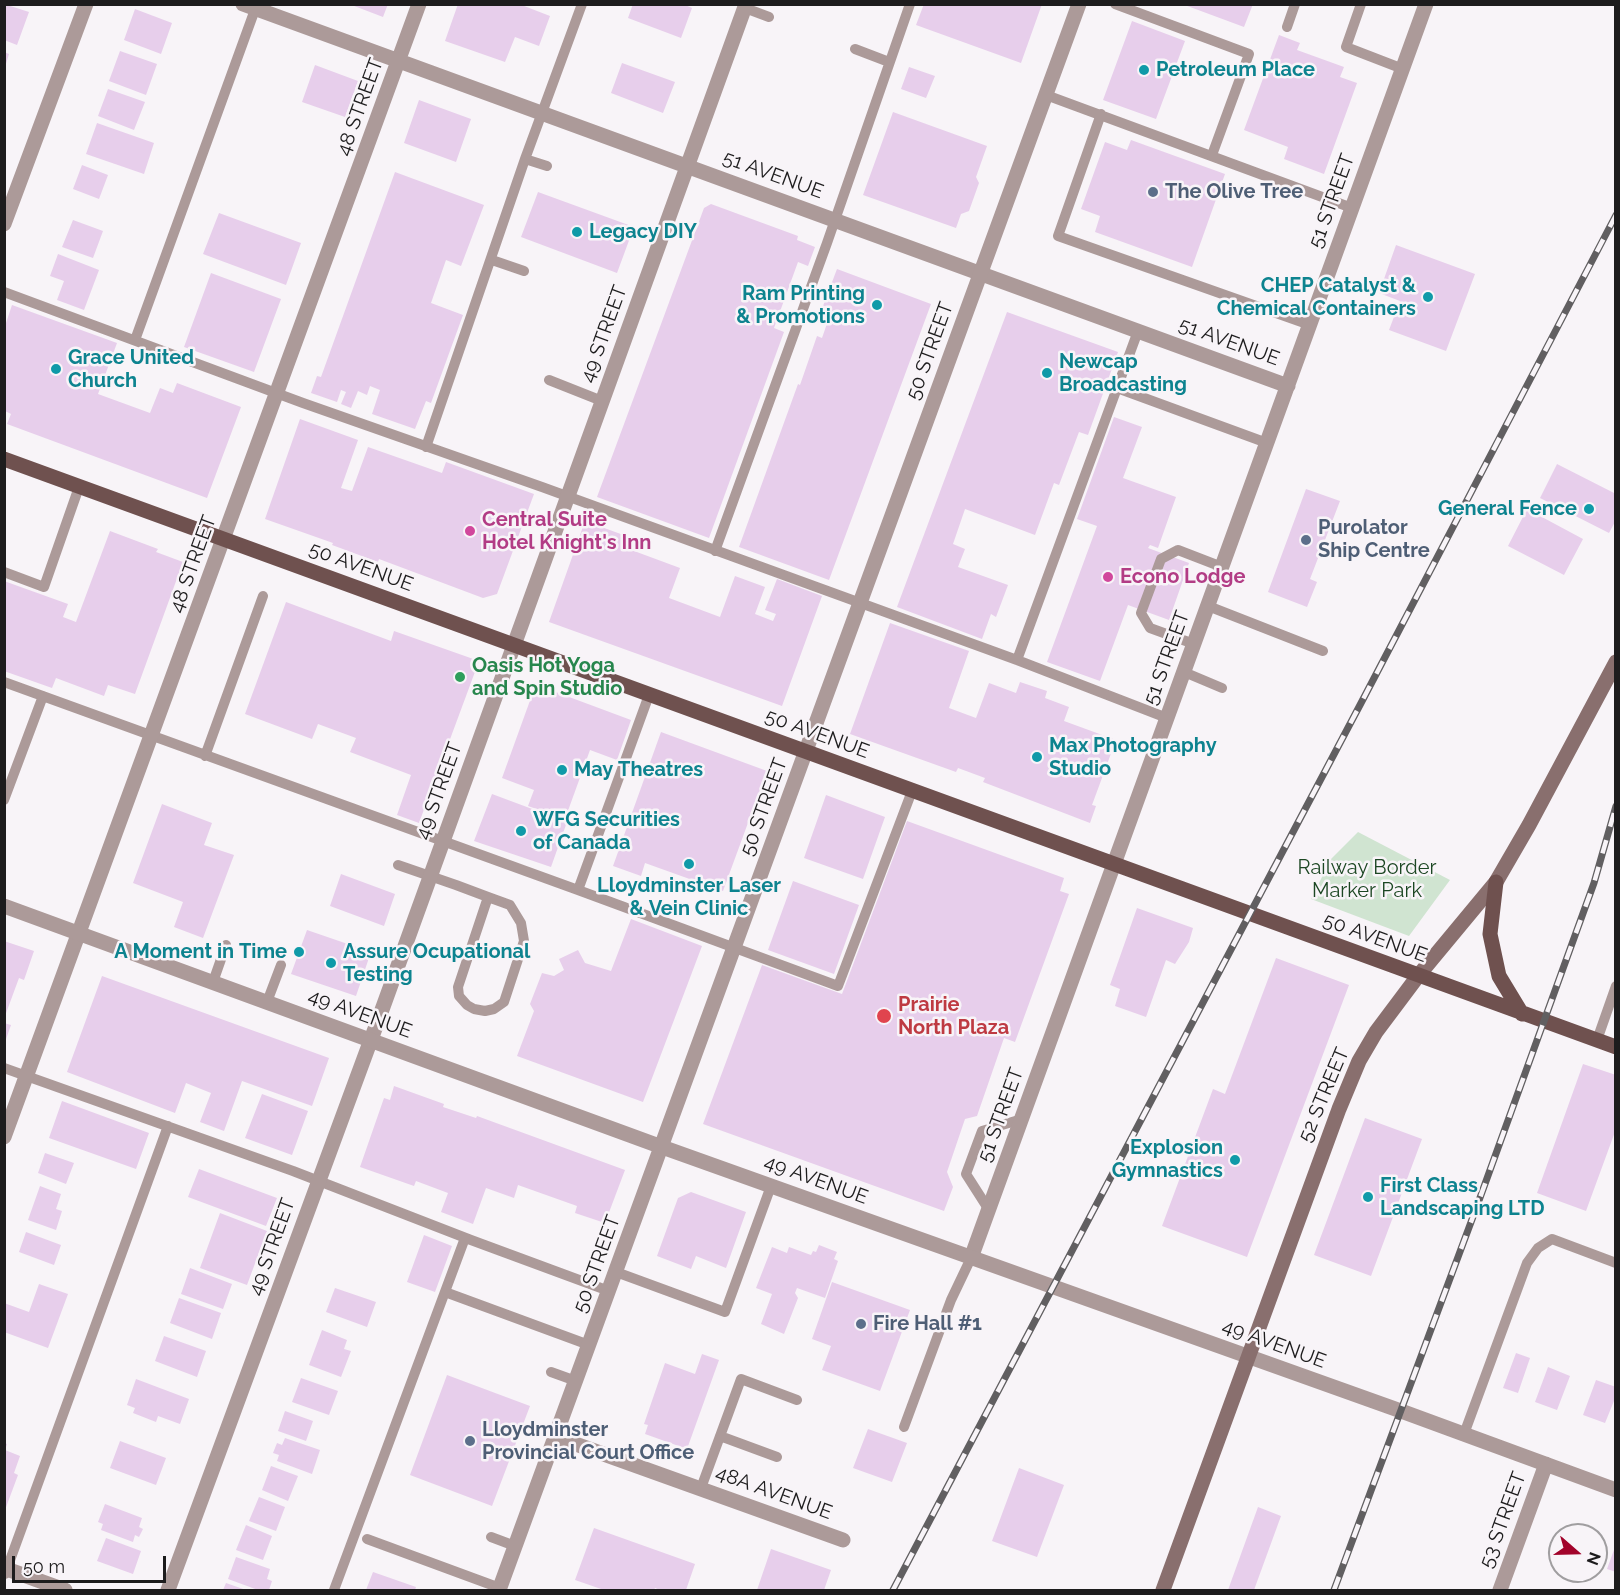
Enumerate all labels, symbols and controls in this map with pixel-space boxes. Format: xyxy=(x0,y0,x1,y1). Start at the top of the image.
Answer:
street label: 48 STREET xyxy=(331,55,389,159)
place label: Petroleum Place xyxy=(1156,58,1315,82)
marker: Petroleum Place xyxy=(1137,63,1151,77)
street label: 51 AVENUE xyxy=(719,146,827,204)
street label: 51 STREET xyxy=(1304,151,1360,251)
place label: The Olive Tree xyxy=(1165,180,1303,204)
marker: The Olive Tree xyxy=(1146,185,1160,199)
place label: Legacy DIY xyxy=(589,220,697,244)
marker: Legacy DIY xyxy=(570,225,584,239)
place label: CHEP Catalyst & Chemical Containers xyxy=(1217,274,1416,321)
street label: 49 STREET xyxy=(575,282,633,386)
place label: Ram Printing & Promotions xyxy=(736,282,865,329)
marker: CHEP Catalyst & Chemical Containers xyxy=(1421,290,1435,304)
marker: Ram Printing & Promotions xyxy=(870,298,884,312)
street label: 50 STREET xyxy=(901,299,959,403)
street label: 51 AVENUE xyxy=(1175,313,1283,371)
place label: Grace United Church xyxy=(68,346,194,393)
place label: Newcap Broadcasting xyxy=(1059,350,1187,397)
marker: Grace United Church xyxy=(49,362,63,376)
marker: Newcap Broadcasting xyxy=(1040,366,1054,380)
place label: General Fence xyxy=(1438,497,1577,521)
marker: General Fence xyxy=(1582,502,1596,516)
place label: Central Suite Hotel Knight's Inn xyxy=(482,508,651,555)
street label: 48 STREET xyxy=(164,512,222,616)
place label: Purolator Ship Centre xyxy=(1318,516,1430,563)
marker: Central Suite Hotel Knight's Inn xyxy=(463,524,477,538)
marker: Purolator Ship Centre xyxy=(1299,533,1313,547)
street label: 50 AVENUE xyxy=(306,537,416,597)
place label: Econo Lodge xyxy=(1120,565,1245,589)
marker: Econo Lodge xyxy=(1101,570,1115,584)
street label: 51 STREET xyxy=(1139,608,1195,708)
place label: Oasis Hot Yoga and Spin Studio xyxy=(472,654,622,701)
marker: Oasis Hot Yoga and Spin Studio xyxy=(453,670,467,684)
street label: 50 AVENUE xyxy=(762,704,872,764)
place label: Max Photography Studio xyxy=(1049,734,1217,781)
street label: 49 STREET xyxy=(410,739,468,843)
marker: Max Photography Studio xyxy=(1030,750,1044,764)
street label: 50 STREET xyxy=(735,755,793,859)
place label: May Theatres xyxy=(574,758,703,782)
marker: May Theatres xyxy=(555,763,569,777)
place label: WFG Securities of Canada xyxy=(533,808,680,855)
marker: WFG Securities of Canada xyxy=(514,824,528,838)
park label: Railway Border Marker Park xyxy=(1298,856,1436,903)
marker: Lloydminster Laser & Vein Clinic xyxy=(682,857,696,871)
place label: Lloydminster Laser & Vein Clinic xyxy=(597,874,781,921)
street label: 50 AVENUE xyxy=(1320,908,1430,968)
place label: A Moment in Time xyxy=(114,940,287,964)
place label: Assure Ocupational Testing xyxy=(343,940,530,987)
marker: A Moment in Time xyxy=(292,945,306,959)
marker: Assure Ocupational Testing xyxy=(324,956,338,970)
street label: 49 AVENUE xyxy=(305,984,415,1044)
place label: Prairie North Plaza xyxy=(898,993,1009,1040)
marker: Prairie North Plaza xyxy=(875,1007,893,1025)
street label: 52 STREET xyxy=(1293,1044,1355,1146)
street label: 51 STREET xyxy=(973,1065,1029,1165)
place label: Explosion Gymnastics xyxy=(1112,1136,1223,1183)
street label: 49 AVENUE xyxy=(761,1150,871,1210)
marker: Explosion Gymnastics xyxy=(1228,1153,1242,1167)
place label: First Class Landscaping LTD xyxy=(1380,1174,1544,1221)
marker: First Class Landscaping LTD xyxy=(1361,1190,1375,1204)
street label: 49 STREET xyxy=(243,1195,301,1299)
street label: 50 STREET xyxy=(568,1212,626,1316)
place label: Fire Hall #1 xyxy=(873,1312,982,1336)
street label: 49 AVENUE xyxy=(1219,1314,1329,1374)
marker: Fire Hall #1 xyxy=(854,1317,868,1331)
place label: Lloydminster Provincial Court Office xyxy=(482,1418,694,1465)
marker: Lloydminster Provincial Court Office xyxy=(463,1434,477,1448)
street label: 48A AVENUE xyxy=(713,1461,835,1525)
street label: 53 STREET xyxy=(1475,1469,1531,1571)
north arrow xyxy=(1548,1523,1608,1583)
scale bar xyxy=(15,1544,170,1582)
text: N xyxy=(1582,1550,1605,1568)
text: 50 m xyxy=(23,1556,65,1577)

